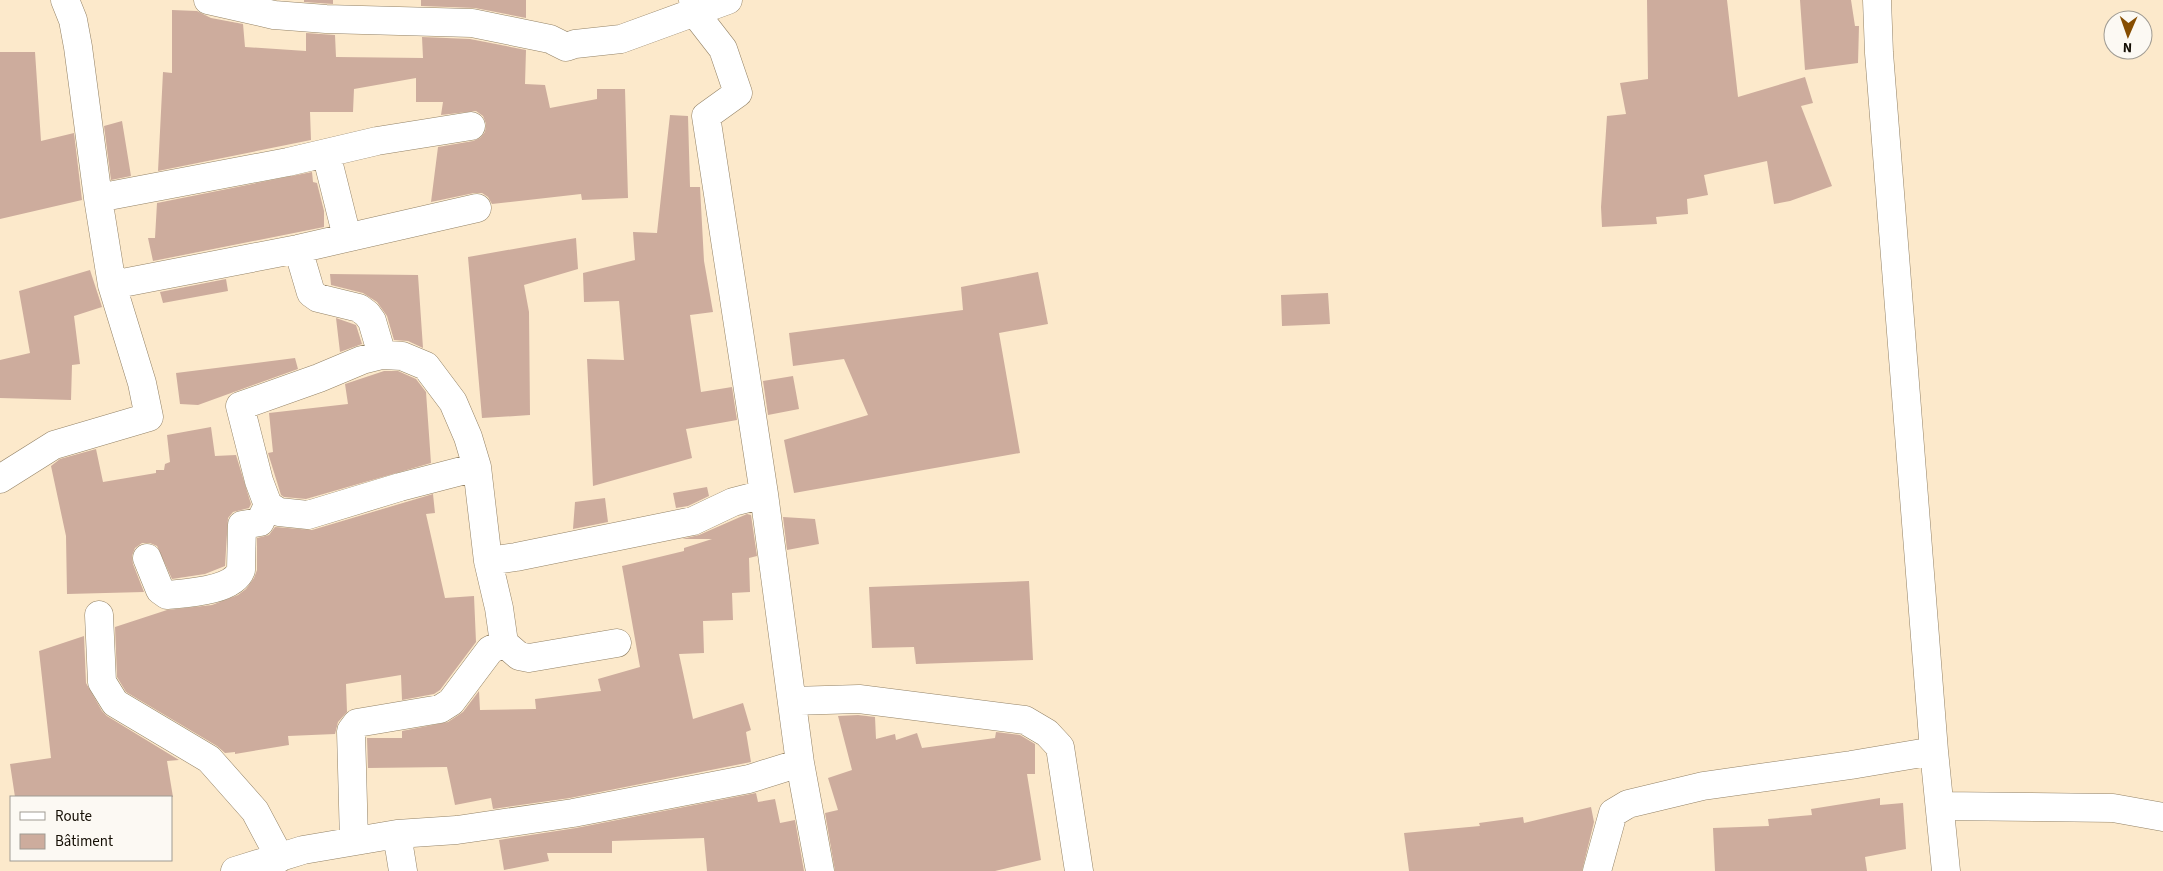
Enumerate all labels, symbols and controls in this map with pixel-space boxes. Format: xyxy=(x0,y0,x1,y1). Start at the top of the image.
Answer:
north arrow xyxy=(2103,10,2153,60)
text: N xyxy=(2123,37,2133,57)
legend xyxy=(10,796,172,861)
text: Route xyxy=(55,806,92,827)
text: Bâtiment xyxy=(55,831,113,852)

